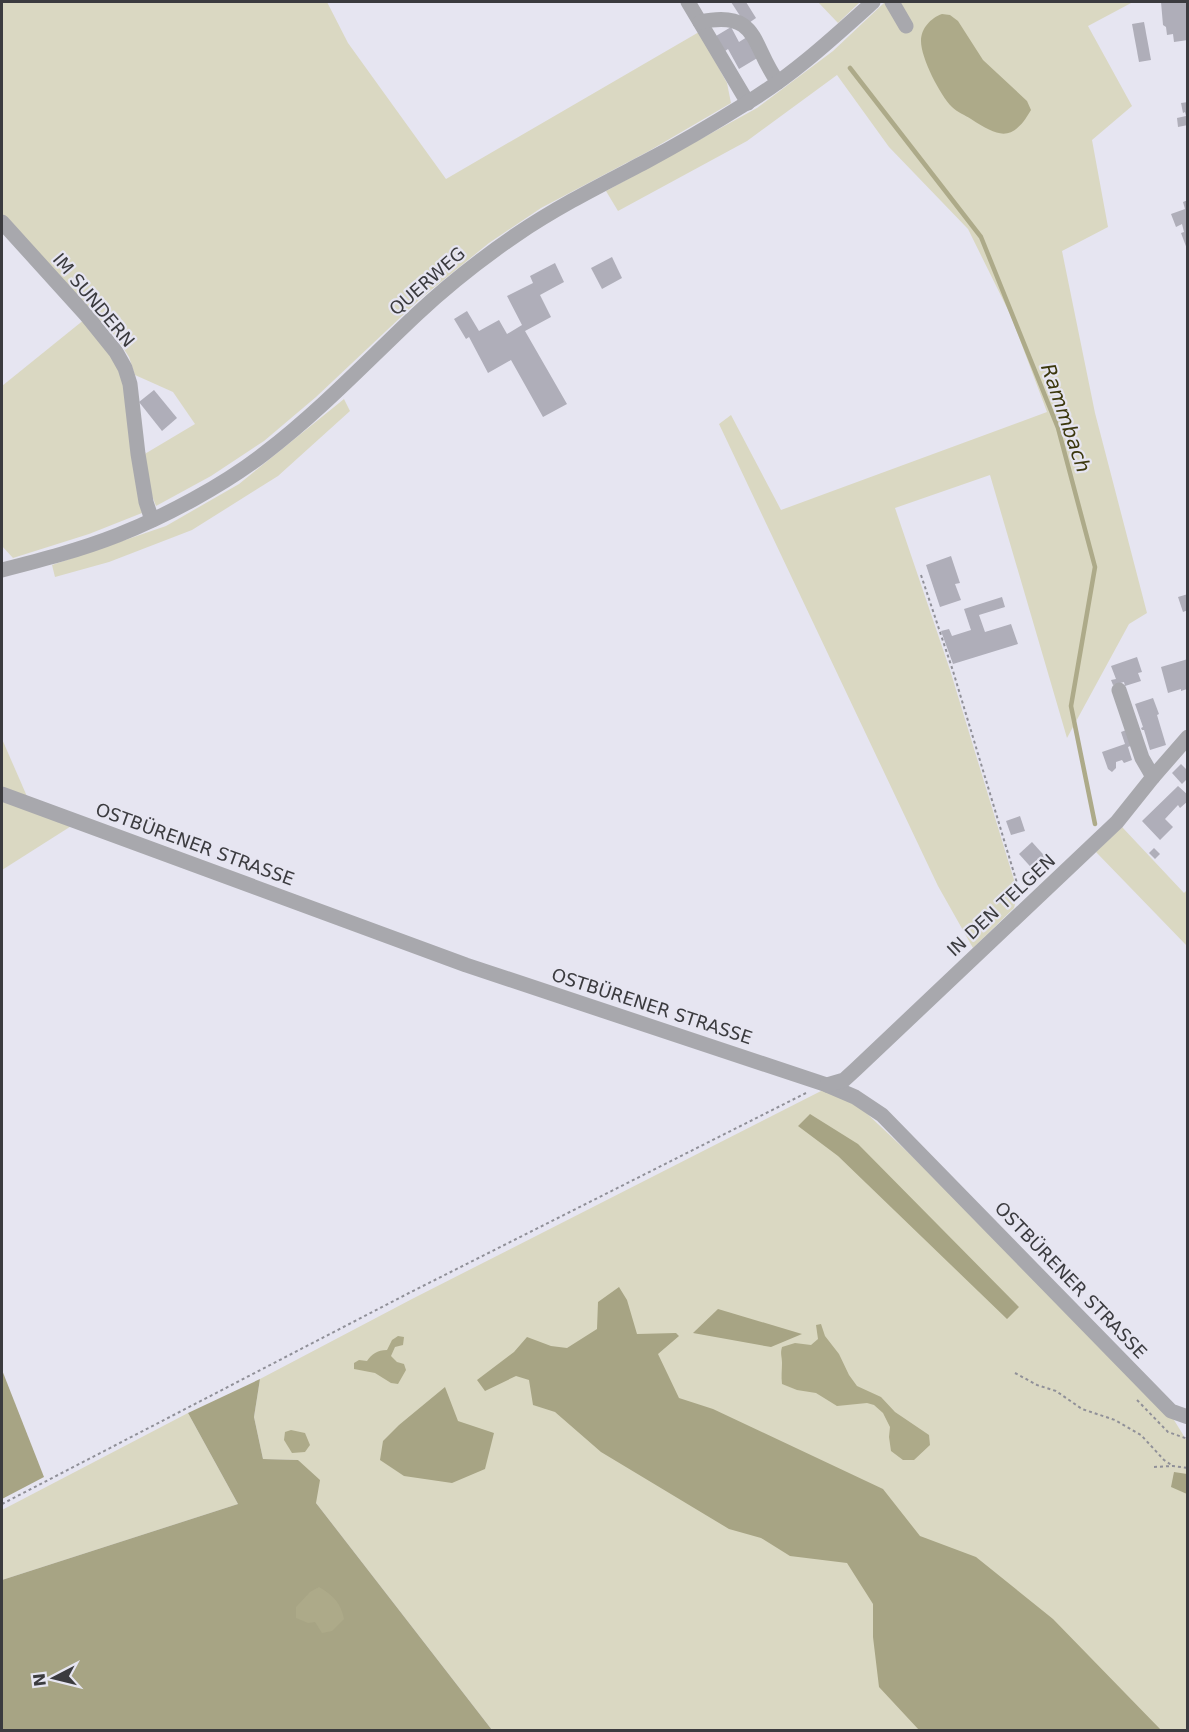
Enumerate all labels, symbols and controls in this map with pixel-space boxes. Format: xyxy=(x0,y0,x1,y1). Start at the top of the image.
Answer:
street label: QUERWEG xyxy=(385,242,469,320)
street label: IM SUNDERN xyxy=(49,249,139,351)
water label: Rammbach xyxy=(1036,360,1096,476)
street label: OSTBÜRENER STRASSE xyxy=(93,798,297,890)
street label: IN DEN TELGEN xyxy=(943,850,1059,960)
street label: OSTBÜRENER STRASSE xyxy=(549,964,755,1048)
street label: OSTBÜRENER STRASSE xyxy=(991,1197,1151,1363)
north arrow xyxy=(24,1648,84,1708)
text: N xyxy=(29,1672,50,1688)

